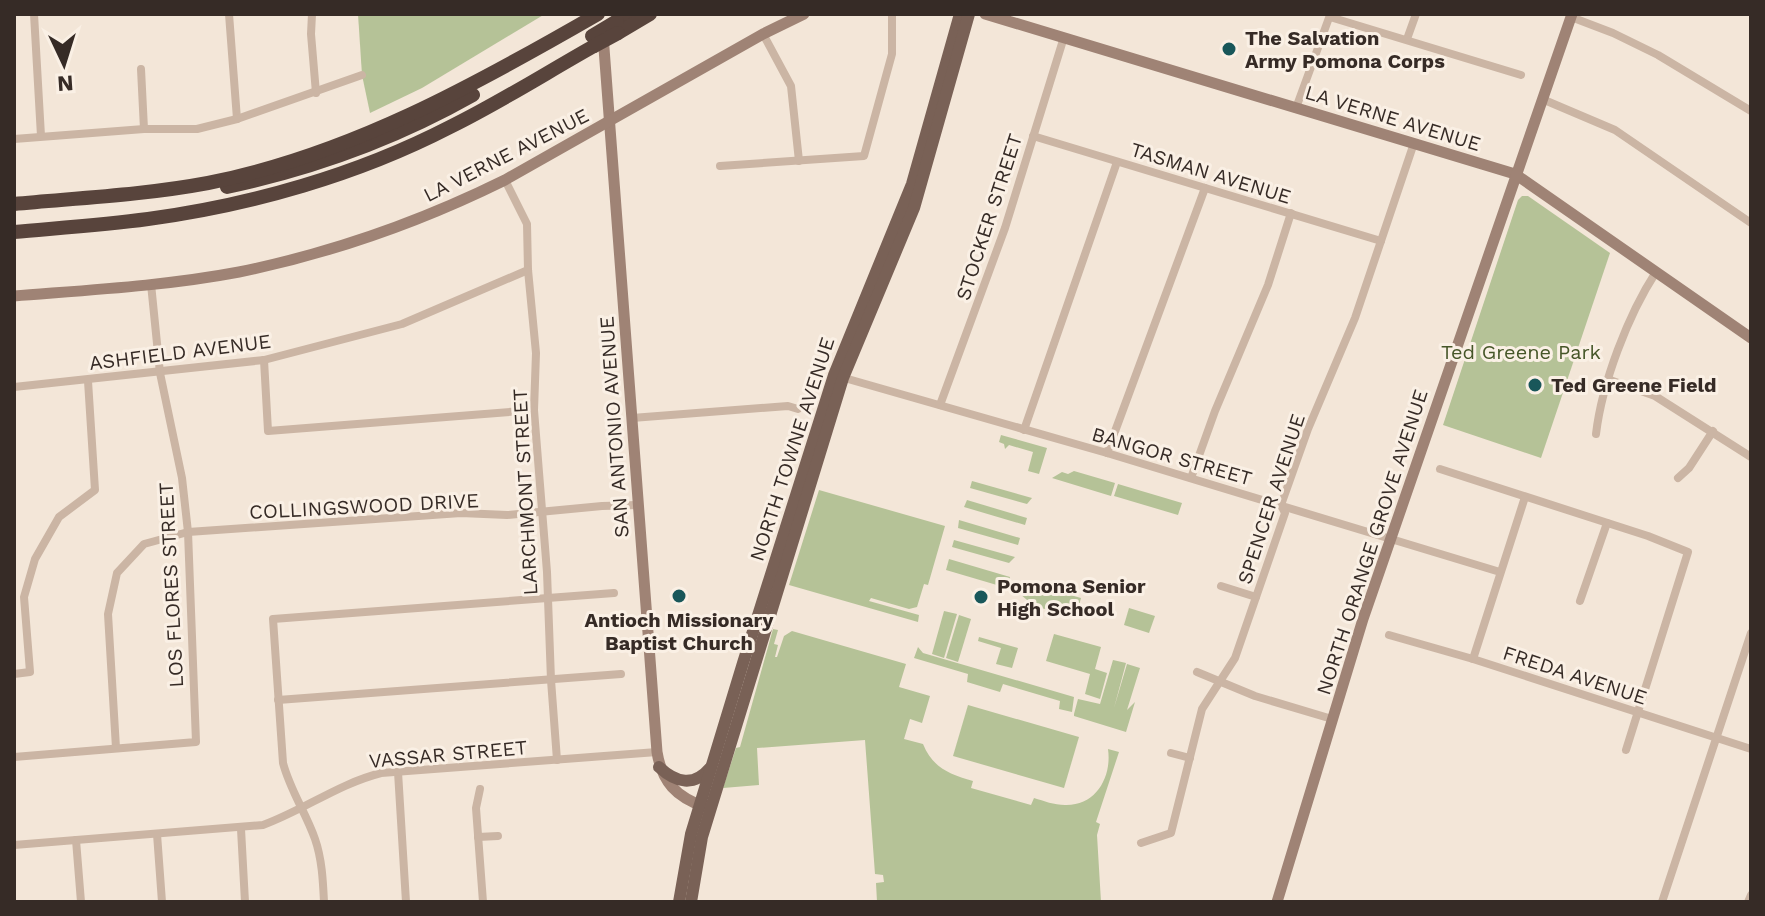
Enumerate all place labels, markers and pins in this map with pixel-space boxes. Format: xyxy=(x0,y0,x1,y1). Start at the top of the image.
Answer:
place label: The Salvation Army Pomona Corps xyxy=(1245,26,1445,73)
marker: The Salvation Army Pomona Corps xyxy=(1220,40,1238,58)
place label: Ted Greene Field xyxy=(1551,373,1717,397)
marker: Ted Greene Field xyxy=(1526,376,1544,394)
place label: Pomona Senior High School xyxy=(997,574,1146,621)
marker: Antioch Missionary Baptist Church xyxy=(670,587,688,605)
marker: Pomona Senior High School xyxy=(972,588,990,606)
place label: Antioch Missionary Baptist Church xyxy=(585,608,774,655)

